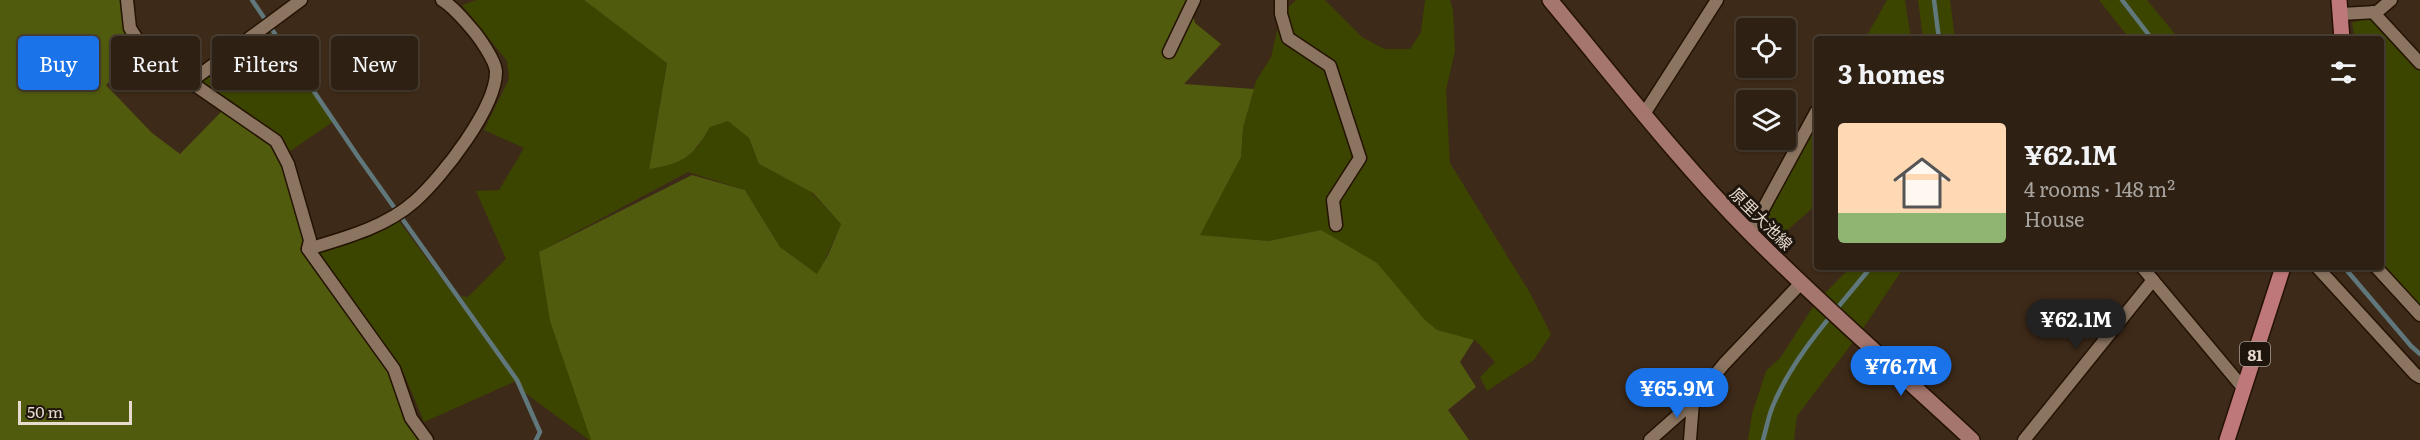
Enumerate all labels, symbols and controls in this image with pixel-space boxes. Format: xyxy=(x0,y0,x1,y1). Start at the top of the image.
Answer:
map controls xyxy=(1736,18,1796,150)
button: locate xyxy=(1736,18,1796,78)
chip: Buy xyxy=(18,36,99,90)
chip: Rent xyxy=(111,36,200,90)
chip: Filters xyxy=(212,36,319,90)
chip: New xyxy=(331,36,418,90)
text: 3 homes xyxy=(1838,53,1945,92)
icon: filters xyxy=(2327,56,2360,89)
button: layers xyxy=(1736,90,1796,150)
text: ¥62.1M xyxy=(2024,134,2118,173)
icon: home xyxy=(1886,147,1958,219)
text: 4 rooms · 148 m² xyxy=(2024,173,2175,203)
street label: 原里大池線 xyxy=(1725,181,1799,255)
text: House xyxy=(2024,203,2084,233)
pin: ¥62.1M xyxy=(2027,299,2125,350)
text: ¥62.1M xyxy=(2040,303,2112,333)
road number: 81 xyxy=(2240,342,2270,366)
pin: ¥76.7M xyxy=(1852,346,1950,397)
text: ¥76.7M xyxy=(1865,350,1937,380)
pin: ¥65.9M xyxy=(1628,368,1726,419)
text: ¥65.9M xyxy=(1639,372,1715,402)
scale bar xyxy=(18,398,132,426)
text: 50 m xyxy=(27,399,63,423)

